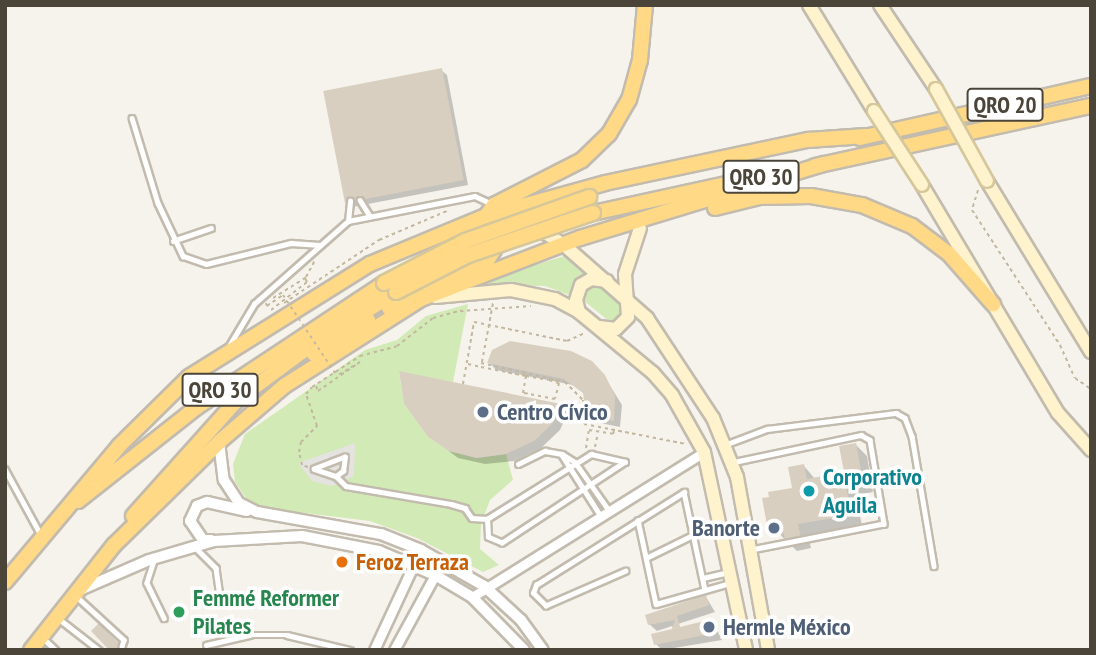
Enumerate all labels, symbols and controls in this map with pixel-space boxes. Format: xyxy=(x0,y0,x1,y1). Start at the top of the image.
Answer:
road number: QRO 20 xyxy=(965,86,1045,124)
road number: QRO 30 xyxy=(721,158,801,196)
road number: QRO 30 xyxy=(180,370,260,410)
place label: Centro Cívico xyxy=(497,398,608,426)
marker: Centro Cívico xyxy=(475,404,491,420)
place label: Corporativo Aguila xyxy=(823,463,922,519)
marker: Corporativo Aguila xyxy=(801,483,817,499)
place label: Banorte xyxy=(692,514,760,542)
marker: Banorte xyxy=(766,520,782,536)
place label: Feroz Terraza xyxy=(356,548,470,576)
marker: Feroz Terraza xyxy=(334,554,350,570)
place label: Femmé Reformer Pilates xyxy=(193,584,339,640)
marker: Femmé Reformer Pilates xyxy=(171,604,187,620)
place label: Hermle México xyxy=(723,613,851,641)
marker: Hermle México xyxy=(701,619,717,635)

